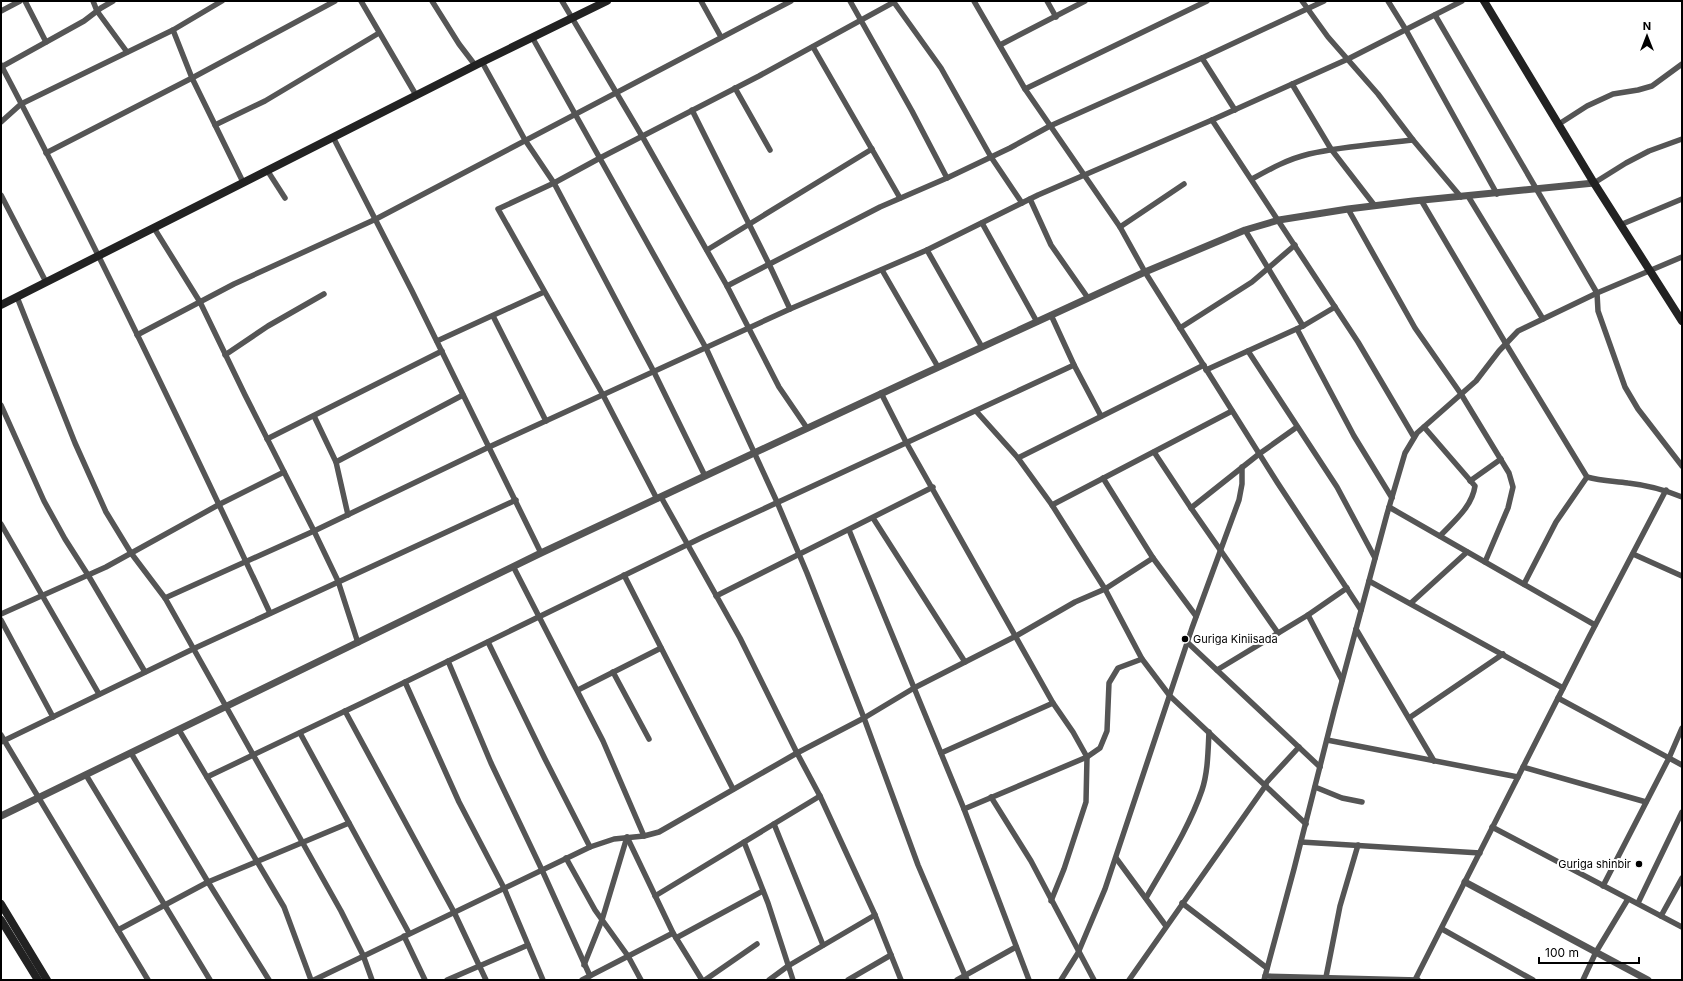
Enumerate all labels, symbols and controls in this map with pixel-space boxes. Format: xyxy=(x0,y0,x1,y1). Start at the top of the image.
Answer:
north arrow xyxy=(1627,16,1667,56)
text: N xyxy=(1643,19,1651,33)
place label: Guriga Kiniisada xyxy=(1193,632,1278,646)
marker: Guriga Kiniisada xyxy=(1180,634,1190,644)
place label: Guriga shinbir xyxy=(1558,857,1631,871)
marker: Guriga shinbir xyxy=(1634,859,1644,869)
scale bar xyxy=(1539,939,1639,965)
text: 100 m xyxy=(1545,945,1579,960)

